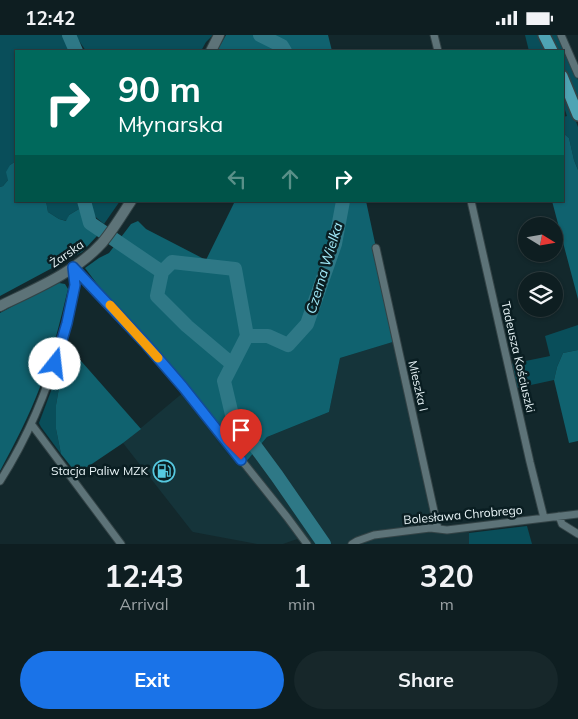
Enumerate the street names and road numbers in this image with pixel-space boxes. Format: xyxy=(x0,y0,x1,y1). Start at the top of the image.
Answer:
street label: Żarska xyxy=(47,237,87,271)
street label: Tadeusza Kościuszki xyxy=(498,300,539,414)
street label: Mieszka I xyxy=(405,359,432,413)
street label: Bolesława Chrobrego xyxy=(403,502,523,527)

